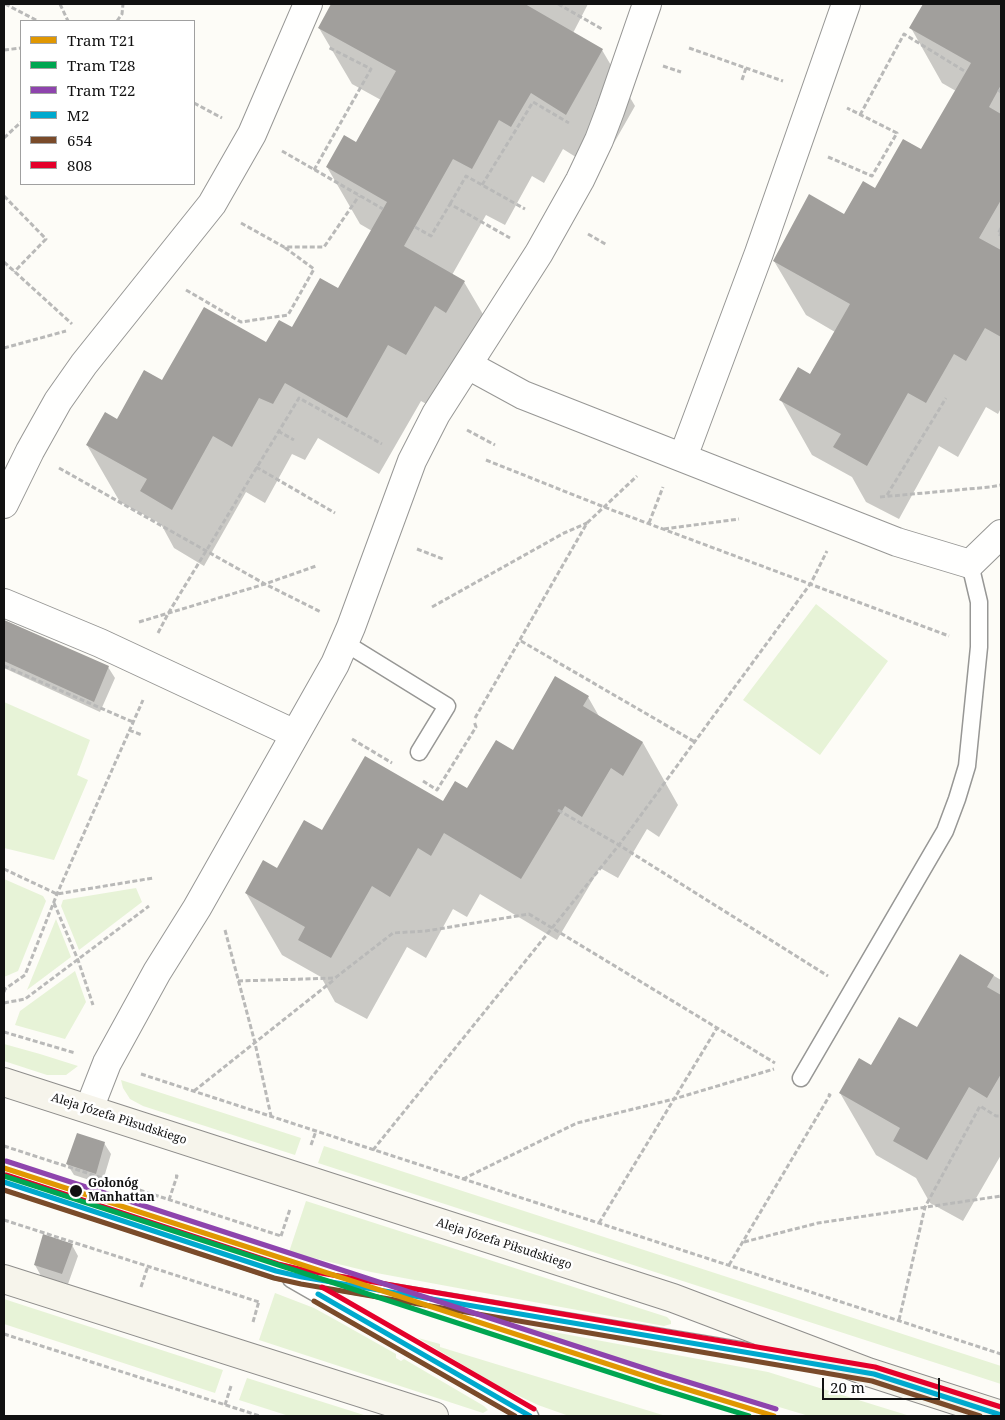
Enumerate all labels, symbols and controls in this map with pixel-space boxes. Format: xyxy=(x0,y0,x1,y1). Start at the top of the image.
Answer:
legend xyxy=(20,20,195,185)
text: Tram T21 xyxy=(67,30,135,50)
text: Tram T28 xyxy=(67,55,135,75)
text: Tram T22 xyxy=(67,80,135,100)
text: M2 xyxy=(67,105,89,125)
text: 654 xyxy=(67,130,92,150)
text: 808 xyxy=(67,155,92,175)
street label: Aleja Józefa Piłsudskiego xyxy=(49,1090,189,1148)
place label: Gołonóg Manhattan xyxy=(88,1177,155,1205)
marker: Gołonóg Manhattan xyxy=(68,1183,84,1199)
street label: Aleja Józefa Piłsudskiego xyxy=(434,1215,574,1273)
scale bar xyxy=(825,1368,942,1400)
text: 20 m xyxy=(830,1377,865,1397)

